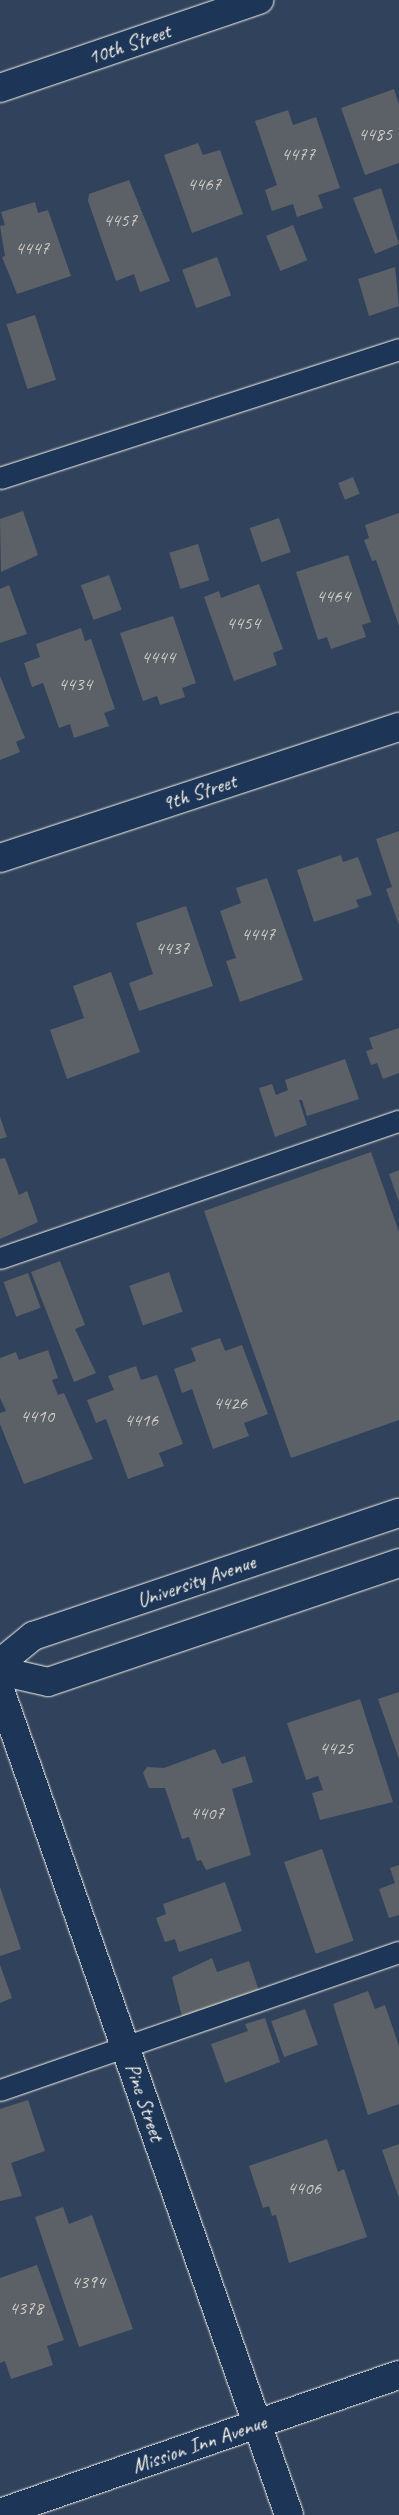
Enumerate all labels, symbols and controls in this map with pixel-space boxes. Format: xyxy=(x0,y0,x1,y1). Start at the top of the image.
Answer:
street label: 10th Street xyxy=(84,18,174,70)
house number: 4485 xyxy=(358,124,392,146)
house number: 4477 xyxy=(281,144,315,166)
house number: 4467 xyxy=(187,174,221,196)
house number: 4457 xyxy=(103,210,137,232)
house number: 4447 xyxy=(15,238,49,260)
house number: 4464 xyxy=(316,586,350,608)
house number: 4454 xyxy=(226,613,260,635)
house number: 4444 xyxy=(141,647,175,669)
house number: 4434 xyxy=(58,674,92,696)
street label: 9th Street xyxy=(159,768,239,816)
house number: 4447 xyxy=(241,924,275,946)
house number: 4437 xyxy=(155,938,189,960)
house number: 4426 xyxy=(213,1393,247,1415)
house number: 4410 xyxy=(20,1406,54,1428)
house number: 4416 xyxy=(124,1410,158,1432)
street label: University Avenue xyxy=(134,1549,258,1613)
house number: 4425 xyxy=(319,1738,353,1760)
house number: 4407 xyxy=(190,1803,224,1825)
street label: Pine Street xyxy=(120,2060,170,2144)
house number: 4406 xyxy=(287,2178,321,2200)
house number: 4394 xyxy=(71,2272,105,2294)
house number: 4378 xyxy=(9,2298,43,2320)
street label: Mission Inn Avenue xyxy=(129,2409,269,2479)

